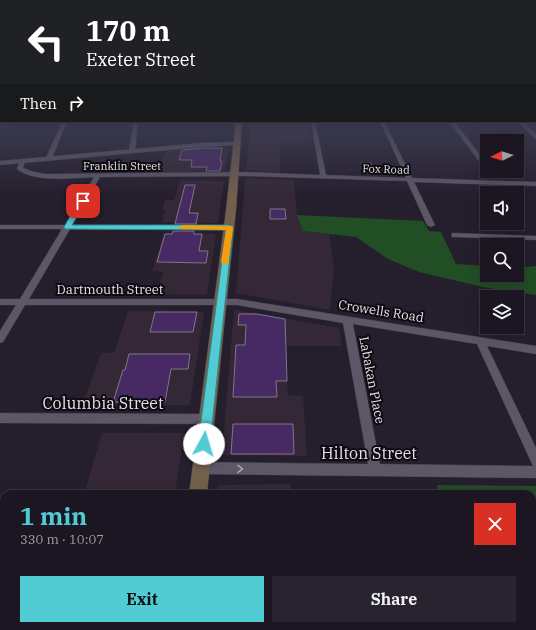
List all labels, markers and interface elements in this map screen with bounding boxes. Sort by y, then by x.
text: 170 m [86,12,170,49]
icon: left [20,16,72,68]
text: Exeter Street [86,48,196,71]
icon: right [65,92,87,114]
text: Then [20,94,57,113]
north arrow [480,134,524,178]
map controls [480,134,524,334]
street label: Franklin Street [83,159,161,173]
street label: Fox Road [362,161,410,177]
pin [66,184,100,218]
button: sound [480,186,524,230]
icon: arrive [72,190,94,212]
button: search [480,238,524,282]
street label: Dartmouth Street [57,281,164,298]
button: layers [480,290,524,334]
street label: Crowells Road [337,296,425,326]
street label: Labakan Place [355,335,389,425]
street label: Columbia Street [42,393,164,413]
position arrow [183,423,225,465]
street label: Hilton Street [321,443,417,463]
one-way arrow [237,465,243,473]
text: 1 min [20,500,87,532]
button: close [474,503,516,545]
text: 330 m · 10:07 [20,531,104,548]
button: Exit [20,576,264,622]
button: Share [272,576,516,622]

